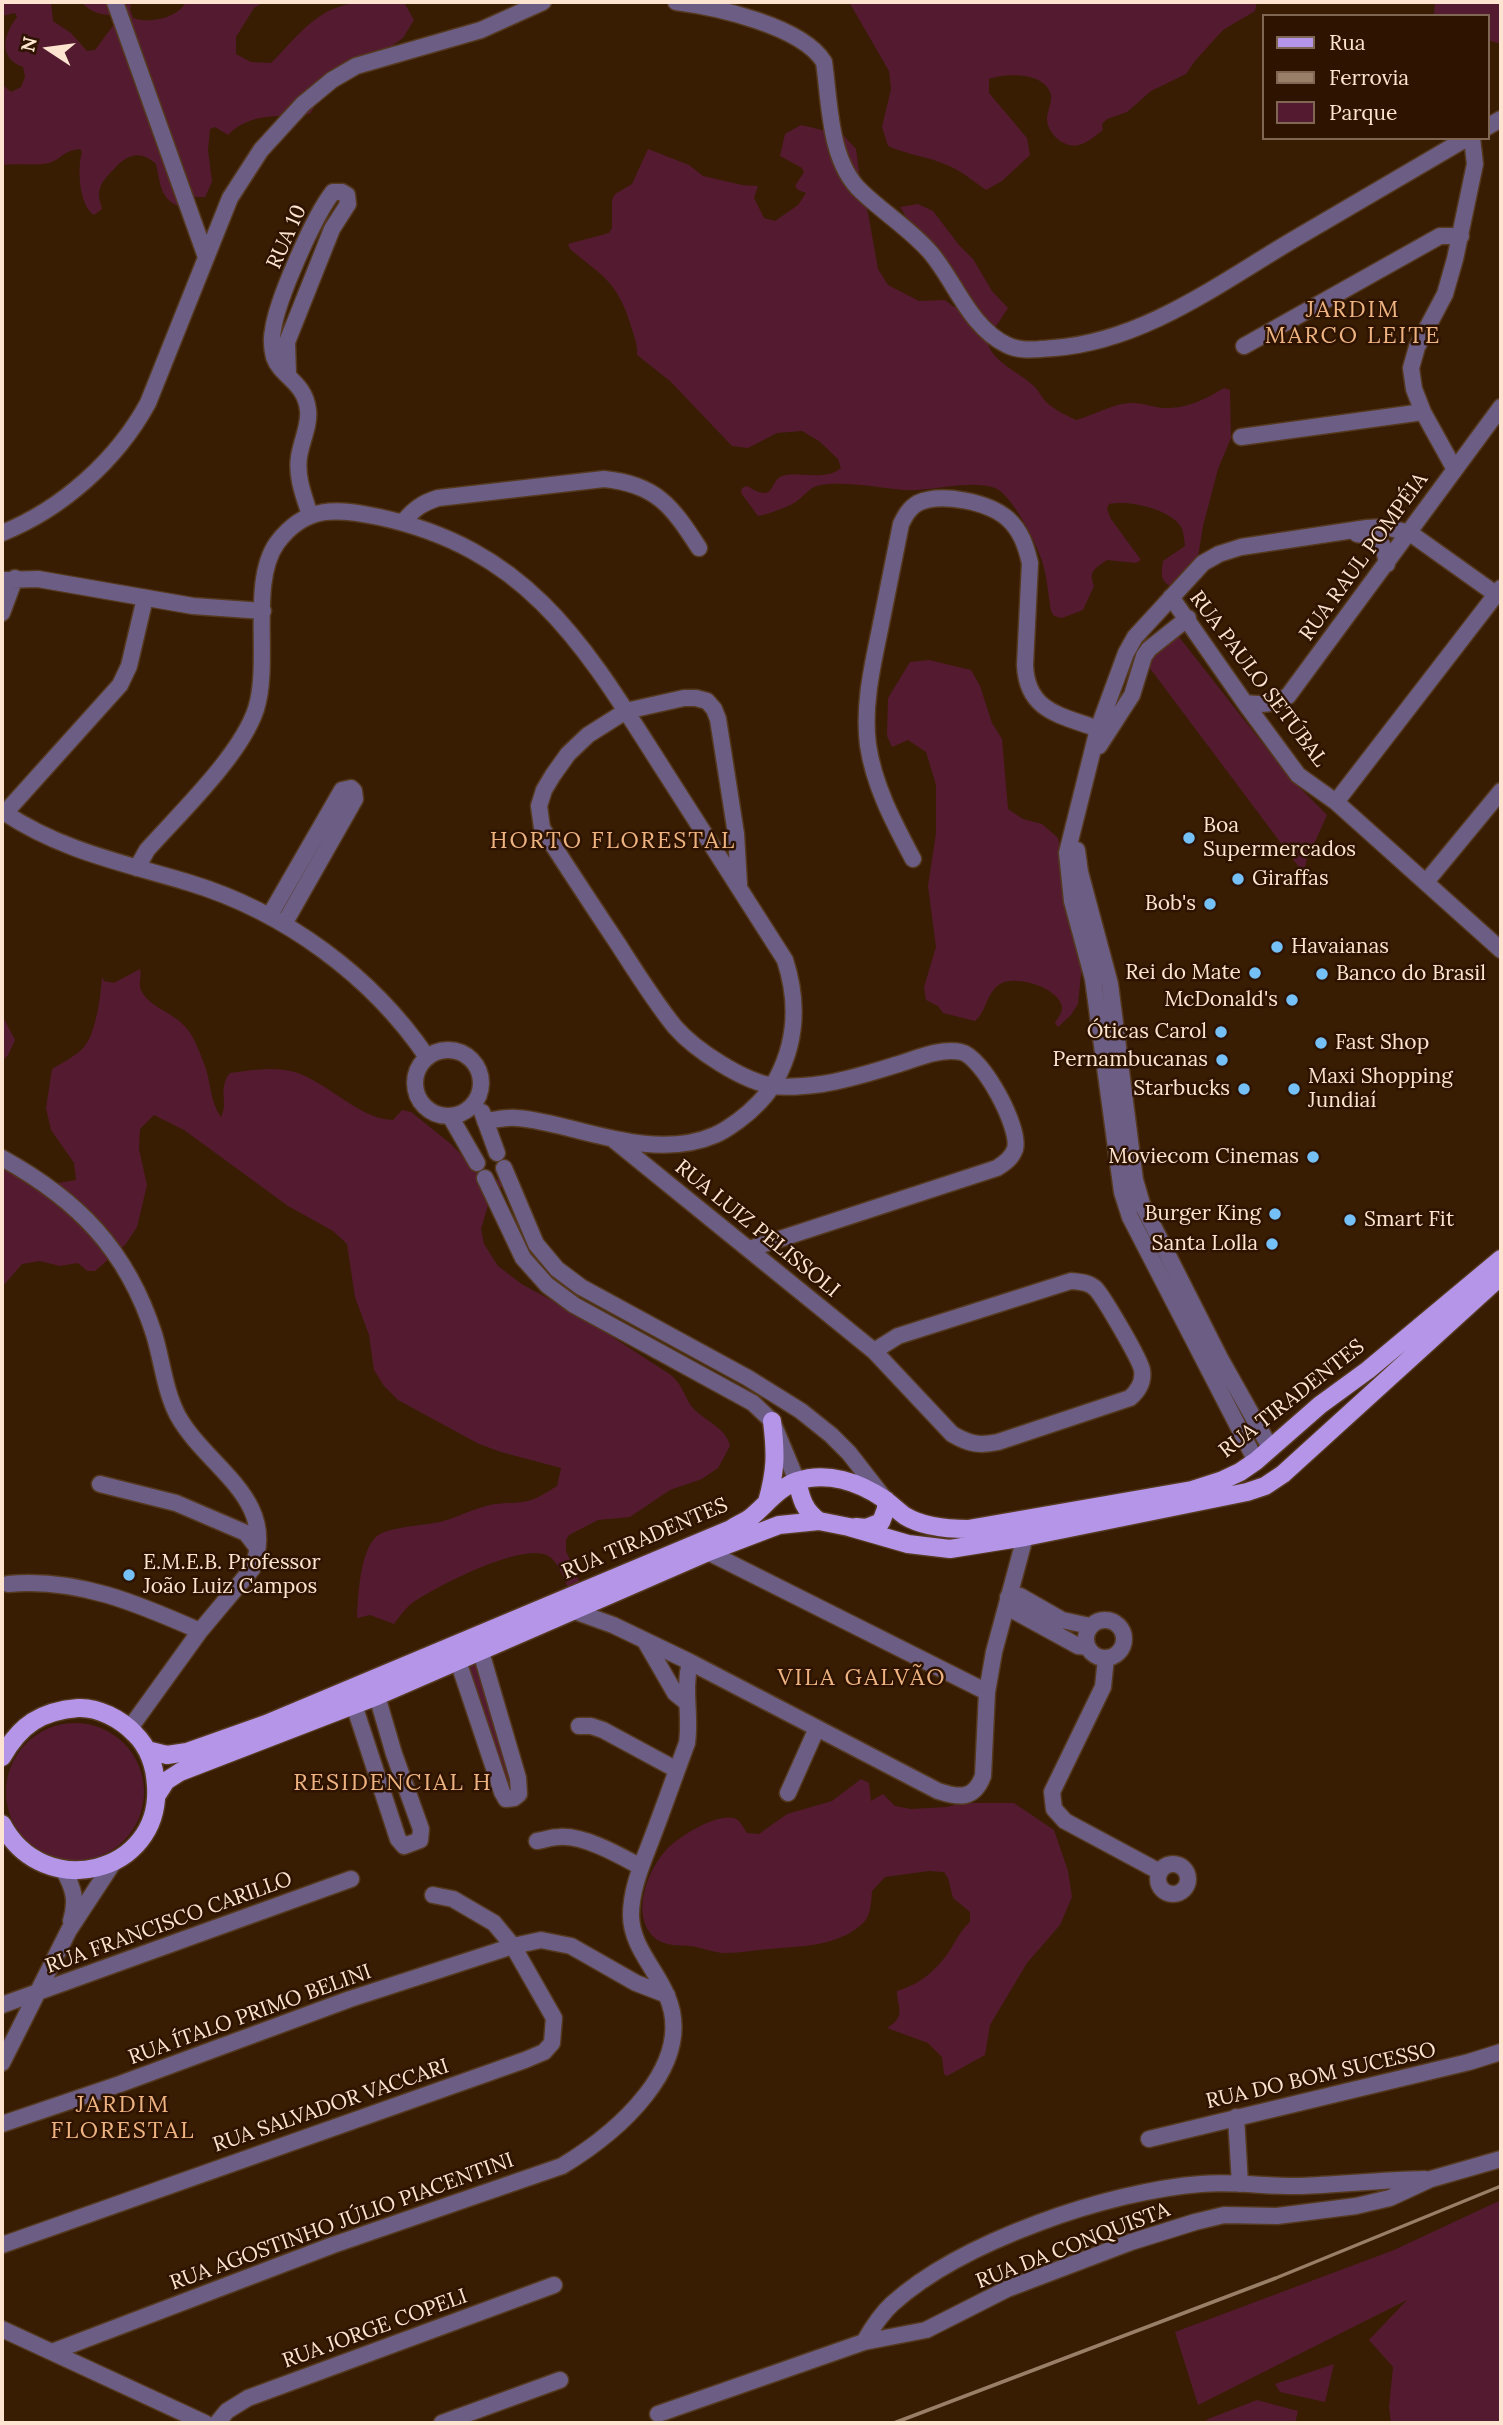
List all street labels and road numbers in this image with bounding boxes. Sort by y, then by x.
street label: RUA 10 [262,201,312,273]
street label: RUA RAUL POMPÉIA [1294,468,1434,646]
street label: RUA PAULO SETÚBAL [1184,586,1332,772]
street label: RUA LUIZ PELISSOLI [670,1155,844,1303]
street label: RUA TIRADENTES [1214,1334,1370,1464]
street label: RUA TIRADENTES [558,1493,732,1585]
street label: RUA FRANCISCO CARILLO [42,1867,296,1979]
street label: RUA ÍTALO PRIMO BELINI [125,1959,375,2071]
street label: RUA DO BOM SUCESSO [1204,2037,1438,2115]
street label: RUA SALVADOR VACCARI [210,2054,452,2158]
street label: RUA AGOSTINHO JÚLIO PIACENTINI [167,2148,517,2296]
street label: RUA DA CONQUISTA [973,2197,1173,2295]
street label: RUA JORGE COPELI [279,2284,471,2374]

